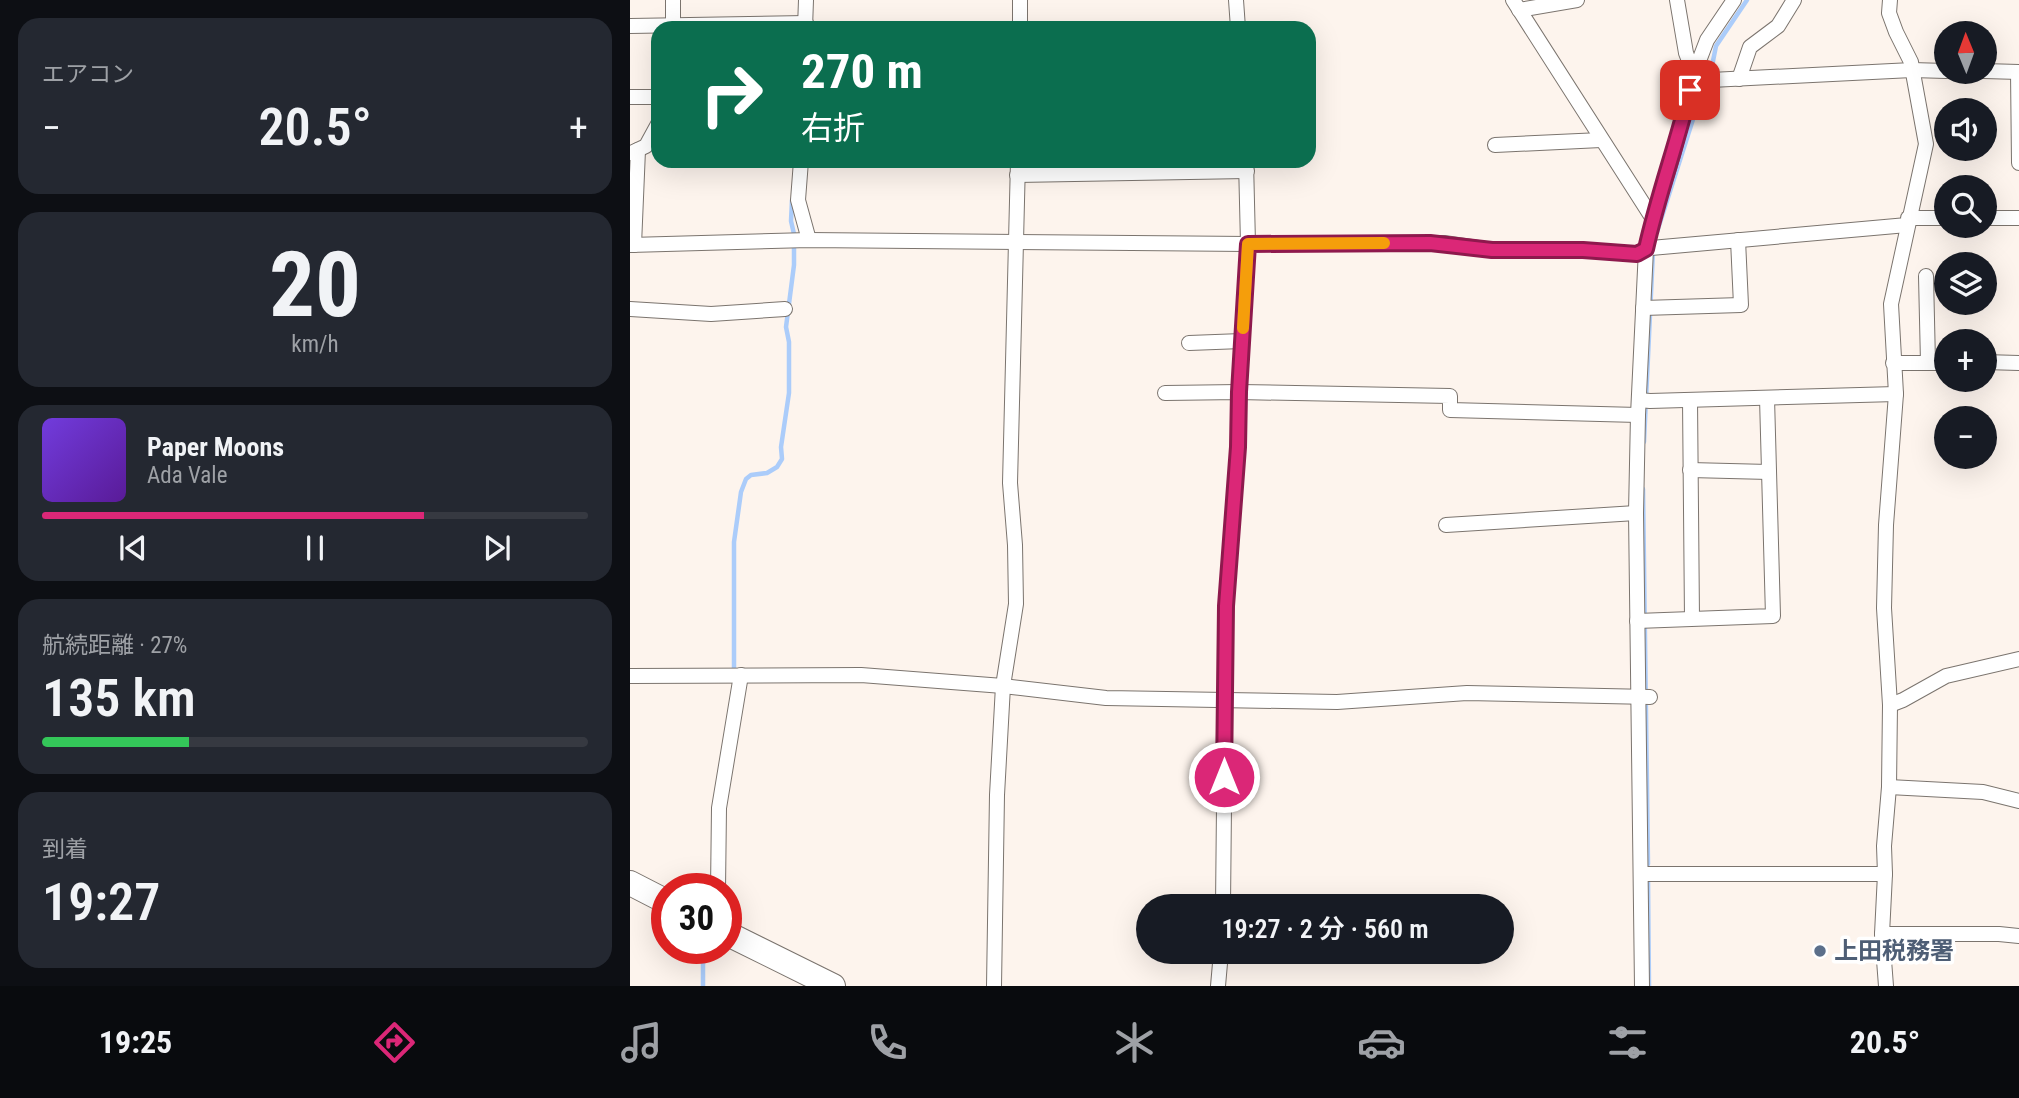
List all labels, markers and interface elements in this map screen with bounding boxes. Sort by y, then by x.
north arrow [1934,21,1997,84]
map controls [1934,21,1997,469]
text: 270 m [801,43,923,100]
icon: right [686,49,777,140]
pin [1660,60,1720,120]
text: エアコン [42,61,134,88]
icon: arrive [1671,71,1709,109]
text: 20.5° [258,97,372,158]
button: sound [1934,98,1997,161]
text: − [42,106,61,150]
text: + [569,106,588,150]
text: 右折 [801,109,865,147]
button: search [1934,175,1997,238]
text: 20 [269,232,361,338]
button: layers [1934,252,1997,315]
button: + [1934,329,1997,392]
text: km/h [291,331,339,358]
button: − [1934,406,1997,469]
text: Paper Moons [147,432,284,462]
text: Ada Vale [147,462,227,489]
icon: previous [114,529,152,567]
icon: pause [296,529,334,567]
icon: next [478,529,516,567]
text: 航続距離 · 27% [42,632,187,659]
text: 135 km [42,668,196,729]
position arrow [1187,740,1261,814]
text: 到着 [42,836,88,863]
text: 19:27 [42,872,160,933]
speed limit sign: 30 [651,873,742,964]
text: 19:27 · 2 分 · 560 m [1221,914,1429,944]
place label: 上田税務署 [1834,937,1954,965]
marker: 上田税務署 [1812,943,1828,959]
icon: directions [370,1018,419,1067]
icon: music [617,1018,666,1067]
icon: phone [863,1018,912,1067]
icon: climate [1110,1018,1159,1067]
icon: car [1357,1018,1406,1067]
icon: filters [1603,1018,1652,1067]
text: 19:25 [99,1023,172,1061]
text: 20.5° [1850,1023,1920,1061]

